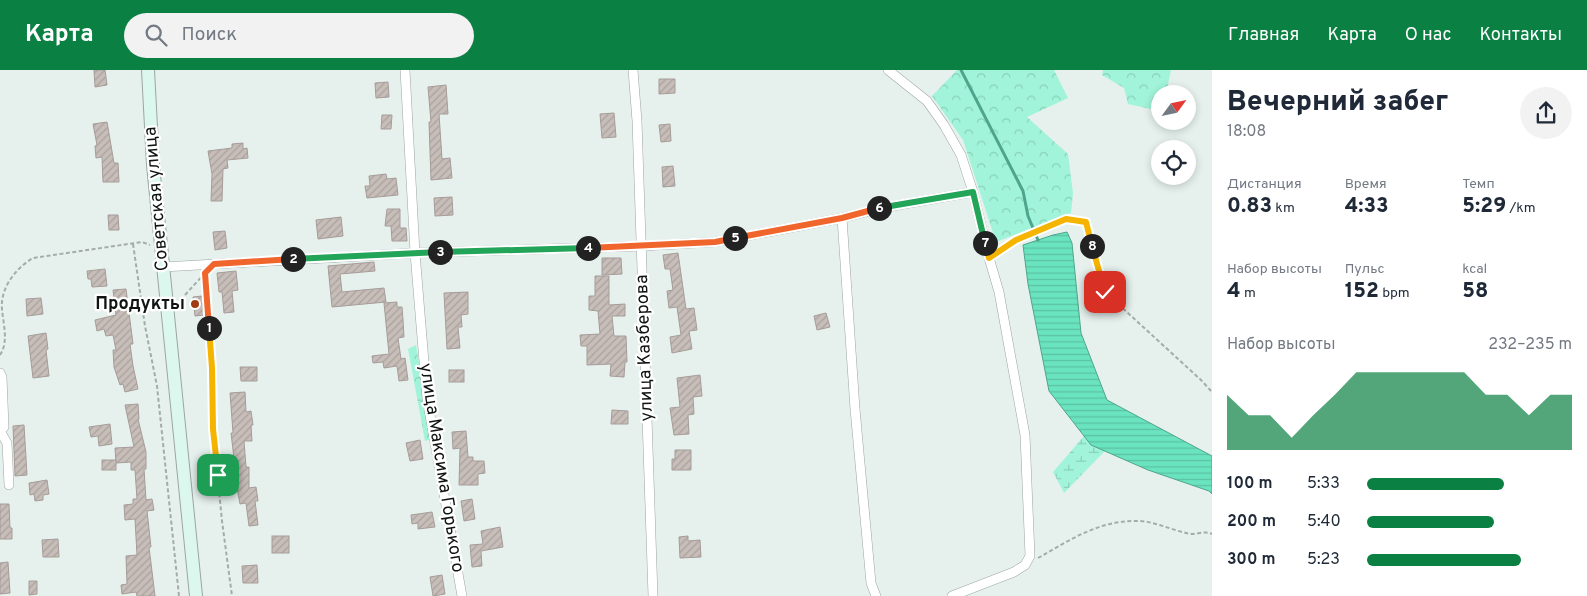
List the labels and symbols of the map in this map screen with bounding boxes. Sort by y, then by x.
north arrow [1151,85,1196,130]
street label: Советская улица [139,126,175,272]
pin: 6 [866,196,892,220]
pin: 5 [722,226,748,250]
pin: 7 [972,230,998,256]
pin: 8 [1080,234,1104,258]
pin: 4 [576,236,600,260]
pin: 3 [428,240,452,264]
pin: 2 [280,246,306,272]
pin [1084,271,1126,313]
street label: улица Казберова [631,274,659,422]
place label: Продукты [95,293,185,316]
marker: Продукты [189,298,201,310]
pin: 1 [196,316,222,340]
street label: улица Максима Горького [413,362,469,574]
pin [197,454,239,496]

